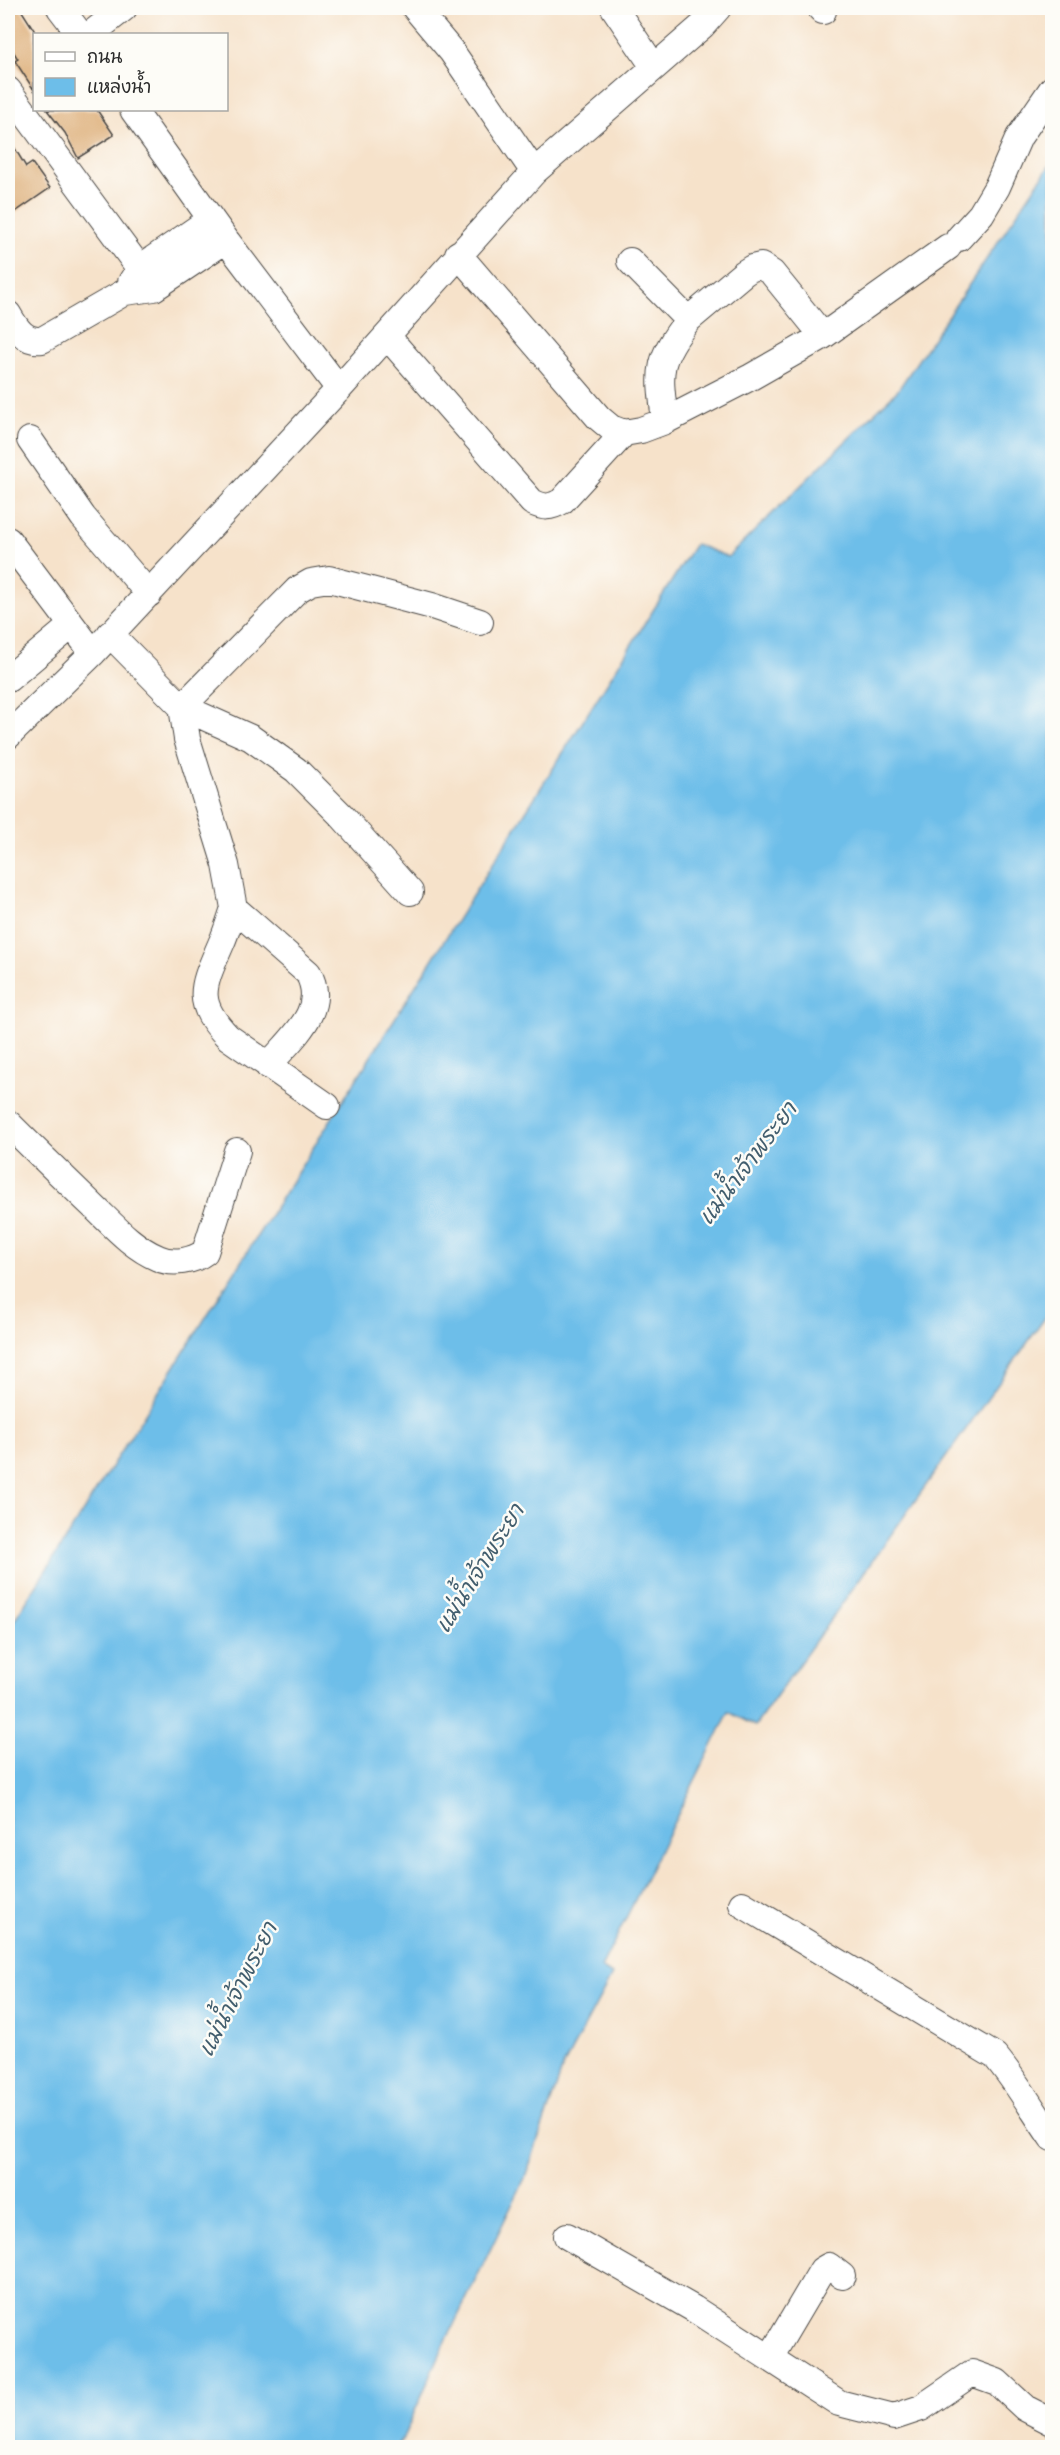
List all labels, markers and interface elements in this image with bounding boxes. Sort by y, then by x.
legend [33,33,228,111]
text: ถนน [87,47,122,72]
text: แหล่งน้ำ [87,70,151,102]
water label: แม่น้ำเจ้าพระยา [687,1091,807,1233]
water label: แม่น้ำเจ้าพระยา [423,1494,535,1640]
water label: แม่น้ำเจ้าพระยา [186,1913,288,2063]

